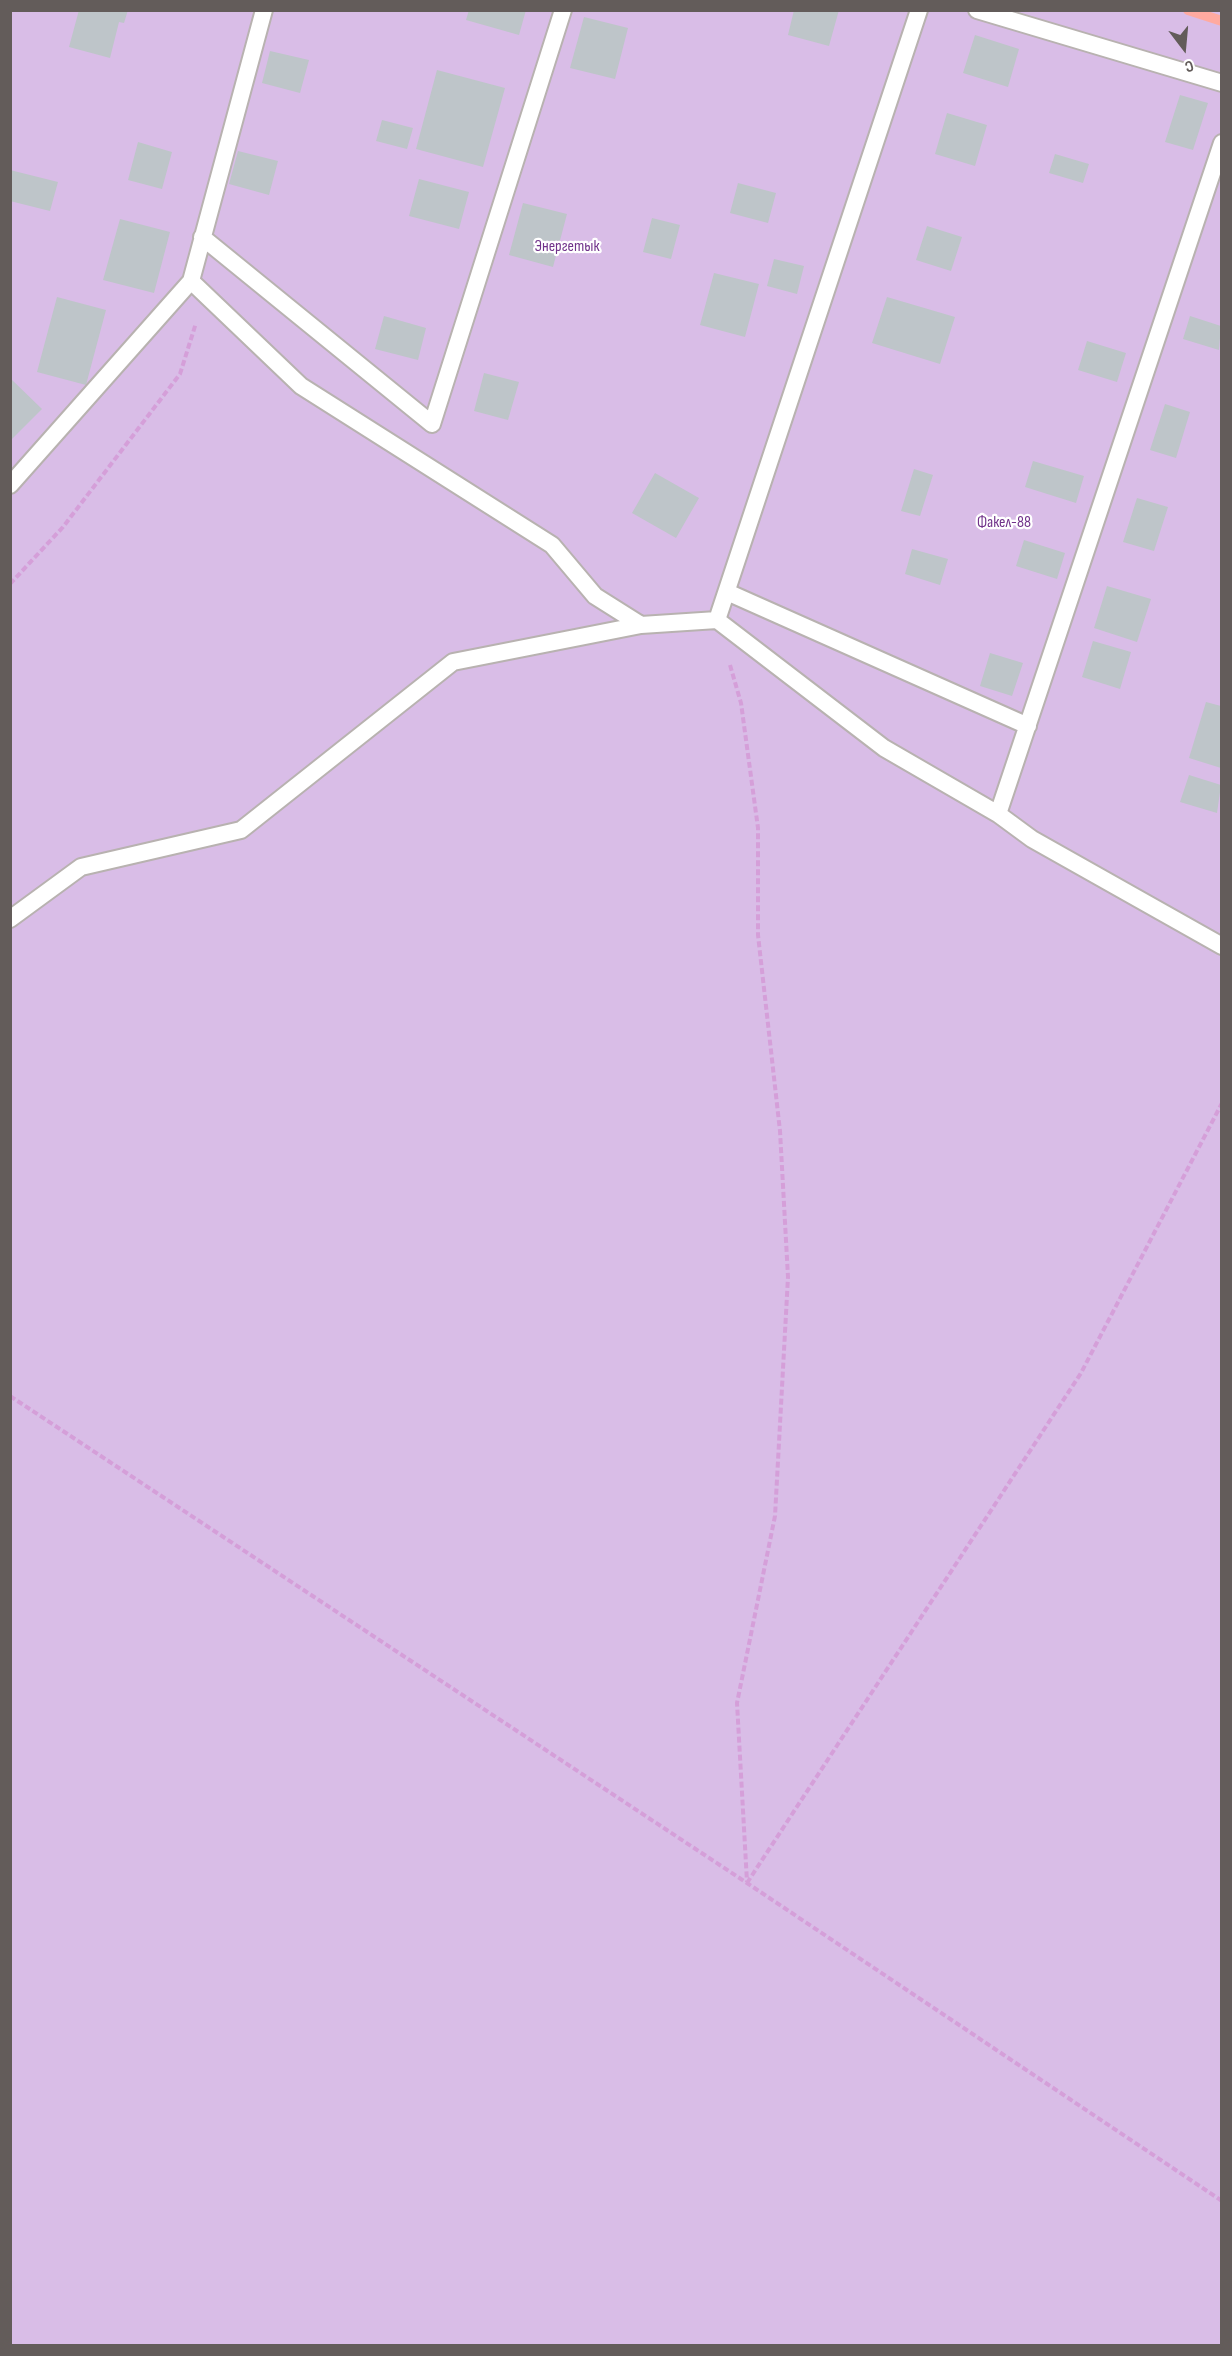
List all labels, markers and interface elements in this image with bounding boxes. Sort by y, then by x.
north arrow [1154,18,1214,78]
text: С [1183,56,1196,76]
park label: Энергетык [535,237,599,257]
park label: Факел-88 [977,513,1031,533]

